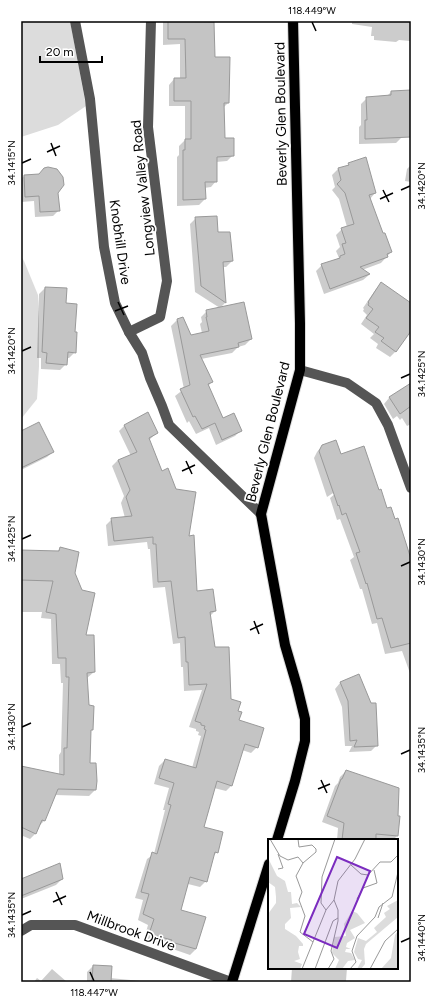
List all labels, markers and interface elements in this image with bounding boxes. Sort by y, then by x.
text: 118.449°W [288,4,336,17]
scale bar [40,38,102,64]
street label: Beverly Glen Boulevard [271,42,291,186]
text: 20 m [46,45,74,59]
street label: Longview Valley Road [127,119,159,257]
text: 34.1415°N [5,140,18,186]
text: 34.1420°N [415,162,428,210]
street label: Knobhill Drive [106,198,134,286]
text: 34.1420°N [5,327,18,375]
text: 34.1425°N [415,351,428,397]
street label: Beverly Glen Boulevard [242,360,294,504]
text: 34.1425°N [5,516,18,562]
text: 34.1430°N [415,538,428,586]
text: 34.1430°N [5,703,18,751]
text: 34.1435°N [415,727,428,773]
inset map [268,839,398,969]
text: 34.1435°N [5,892,18,938]
street label: Millbrook Drive [84,907,178,955]
text: 34.1440°N [415,914,428,962]
text: 118.447°W [70,986,118,999]

